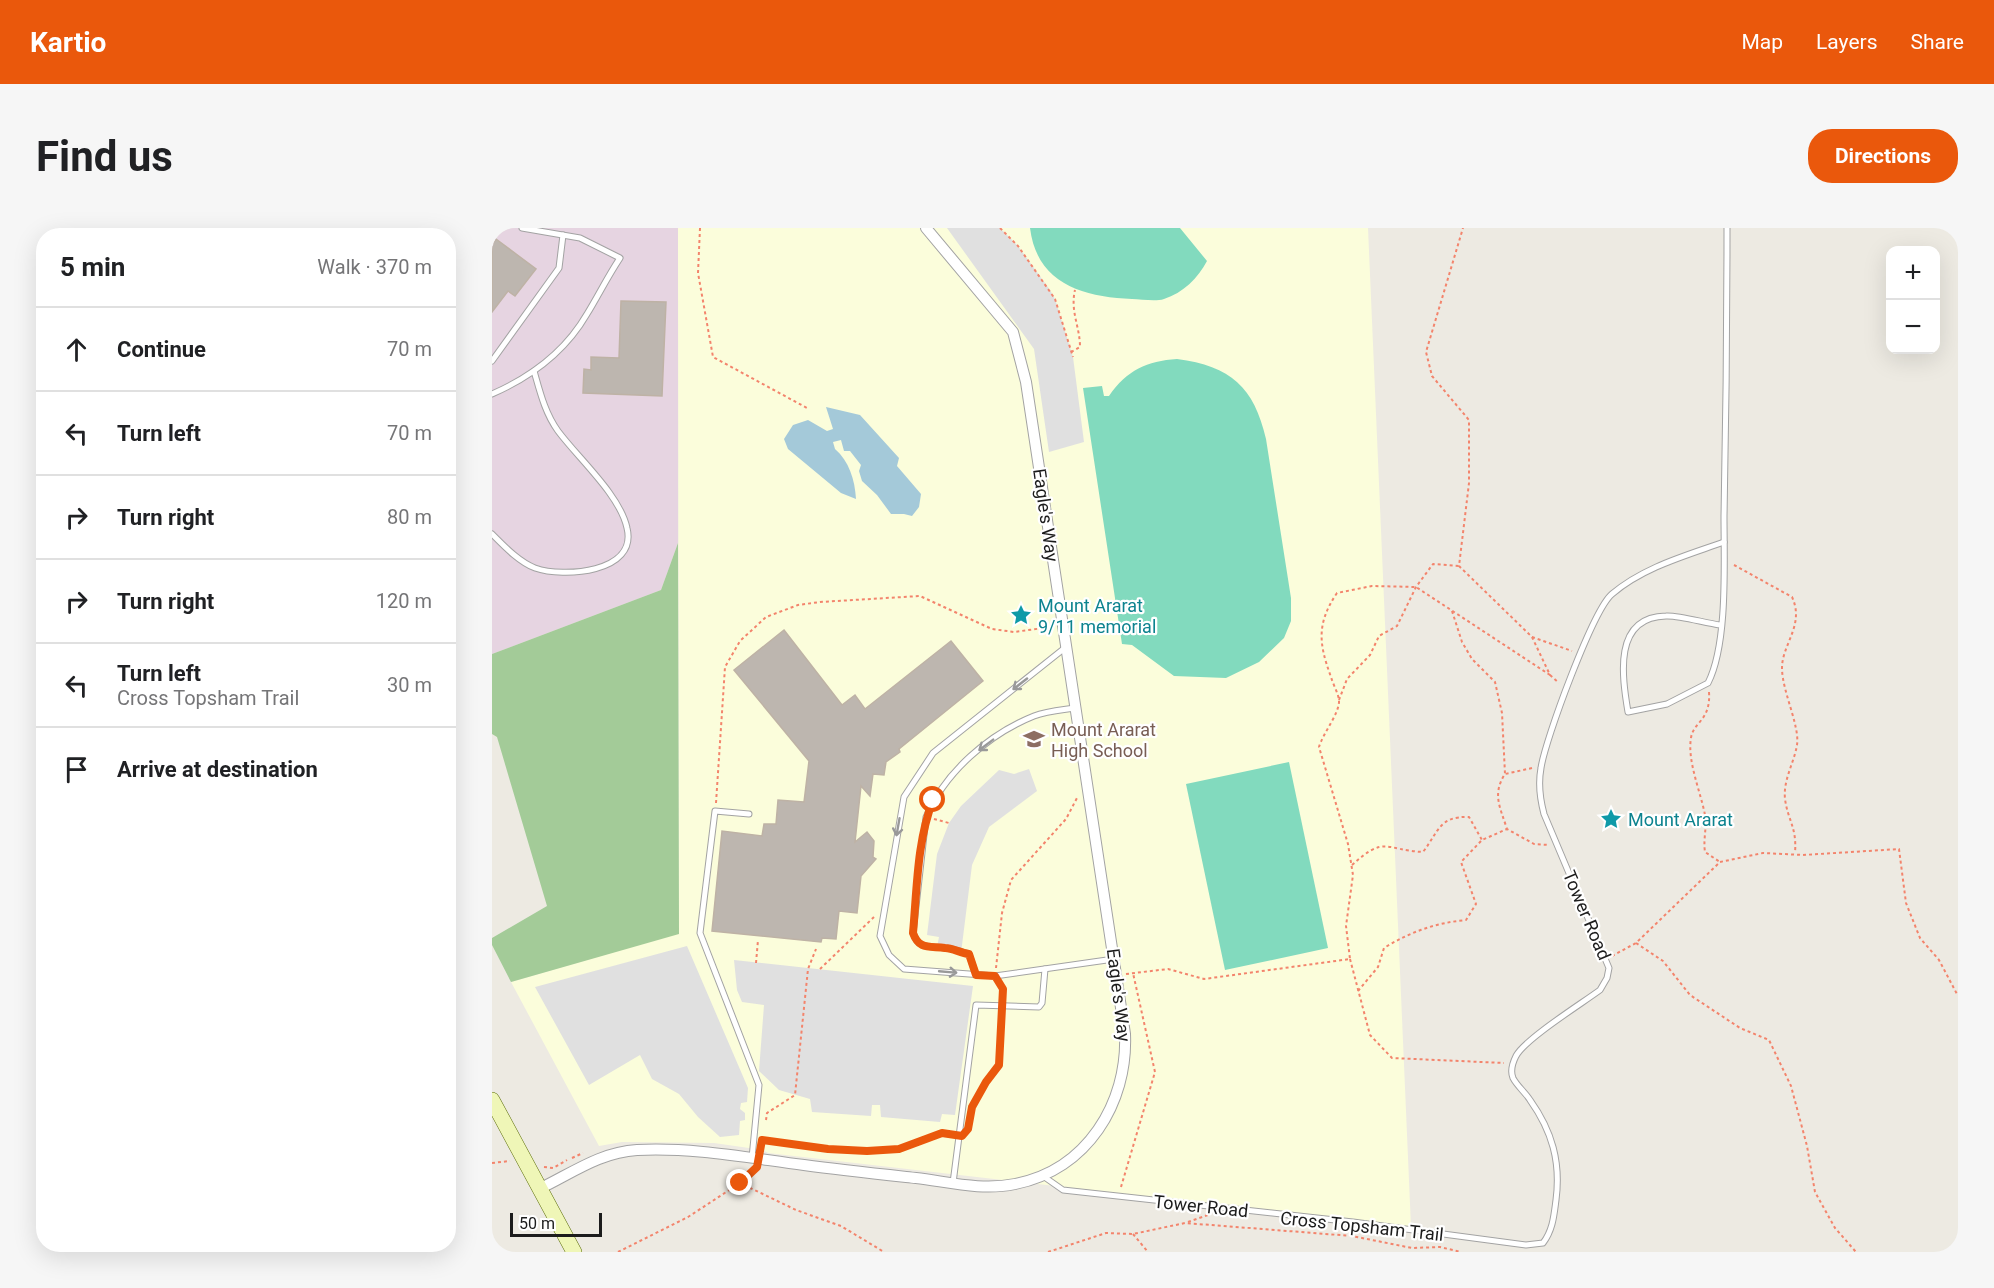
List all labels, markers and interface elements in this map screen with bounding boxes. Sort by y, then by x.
text: Kartio [30,26,106,59]
text: Map [1741,30,1783,54]
text: Layers [1816,30,1877,54]
text: Share [1910,30,1964,54]
button: Directions [1808,129,1958,183]
text: Find us [36,132,173,181]
map controls [1886,246,1940,354]
button: + [1886,246,1940,300]
text: 5 min [60,252,125,282]
text: Walk · 370 m [317,255,432,279]
button: − [1886,300,1940,354]
icon: ahead [60,333,93,366]
text: Continue [117,337,206,362]
text: 70 m [387,337,432,361]
icon: left [60,417,93,450]
text: Turn left [117,421,201,446]
text: 70 m [387,421,432,445]
street label: Eagle's Way [1029,467,1063,563]
icon: right [60,501,93,534]
text: Turn right [117,505,214,530]
text: 80 m [387,505,432,529]
icon: right [60,585,93,618]
text: Turn right [117,589,214,614]
text: 120 m [376,589,432,613]
place label: Mount Ararat 9/11 memorial [1038,595,1156,637]
place icon: Mount Ararat 9/11 memorial [1009,603,1033,627]
text: Turn left [117,661,201,686]
icon: left [60,669,93,702]
text: 30 m [387,673,432,697]
one-way arrow [1012,677,1028,690]
text: Cross Topsham Trail [117,686,299,710]
place label: Mount Ararat High School [1051,719,1156,761]
school or university icon: Mount Ararat High School [1022,727,1046,751]
one-way arrow [978,739,994,752]
icon: arrive [60,753,93,786]
text: Arrive at destination [117,757,318,782]
route start [919,786,945,812]
place icon: Mount Ararat [1599,807,1623,831]
place label: Mount Ararat [1628,809,1733,830]
one-way arrow [892,817,903,837]
street label: Tower Road [1559,867,1615,963]
street label: Eagle's Way [1103,947,1135,1043]
one-way arrow [937,967,957,978]
route end [726,1169,752,1195]
street label: Tower Road [1153,1191,1249,1221]
street label: Cross Topsham Trail [1279,1207,1445,1245]
scale bar [510,1210,602,1238]
text: 50 m [519,1214,555,1233]

